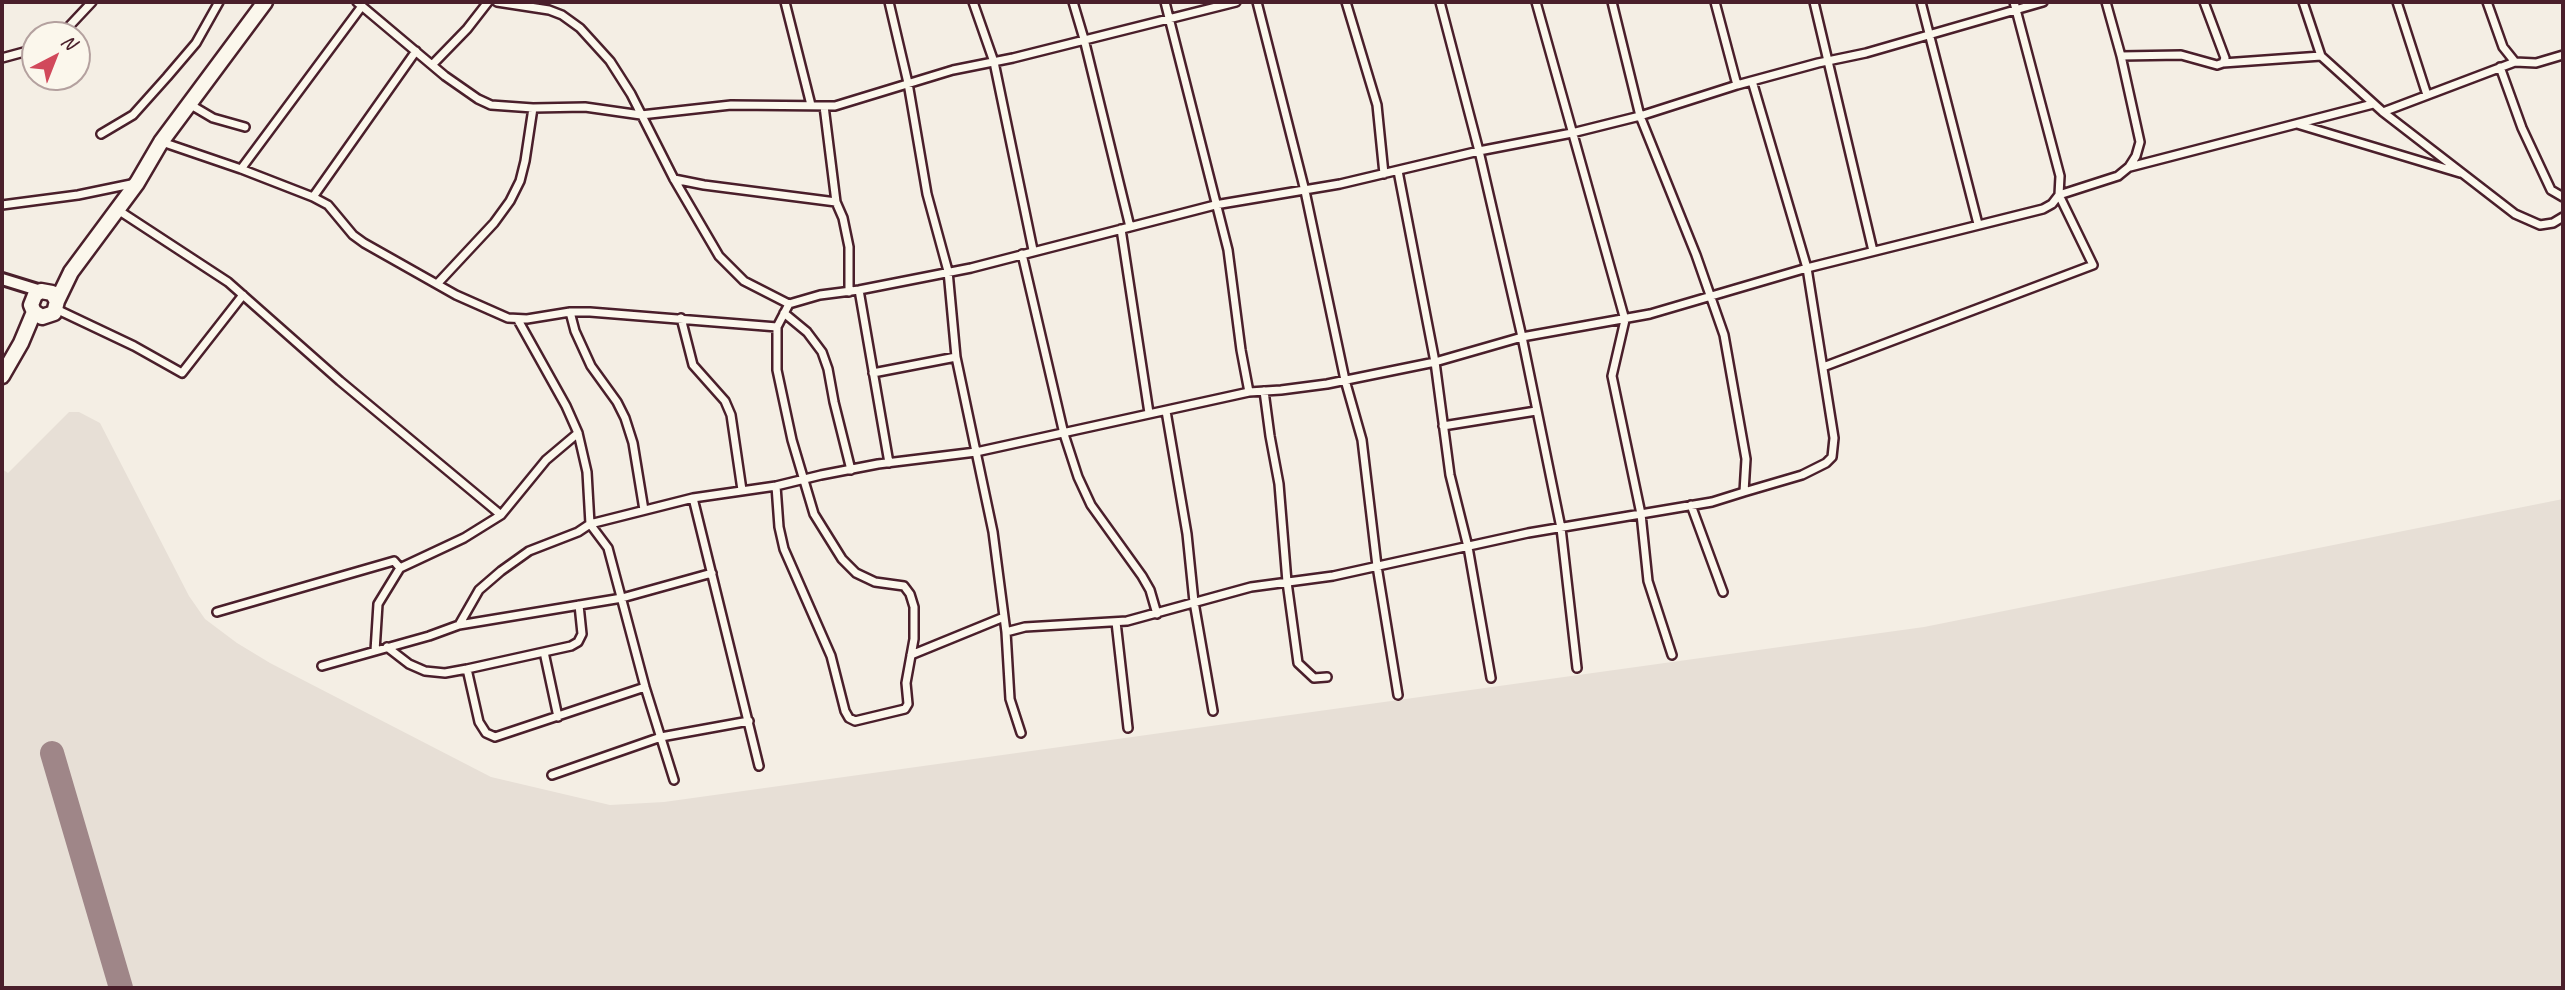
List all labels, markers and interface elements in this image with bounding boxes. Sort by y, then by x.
north arrow [21,21,91,91]
text: N [56,29,81,55]

